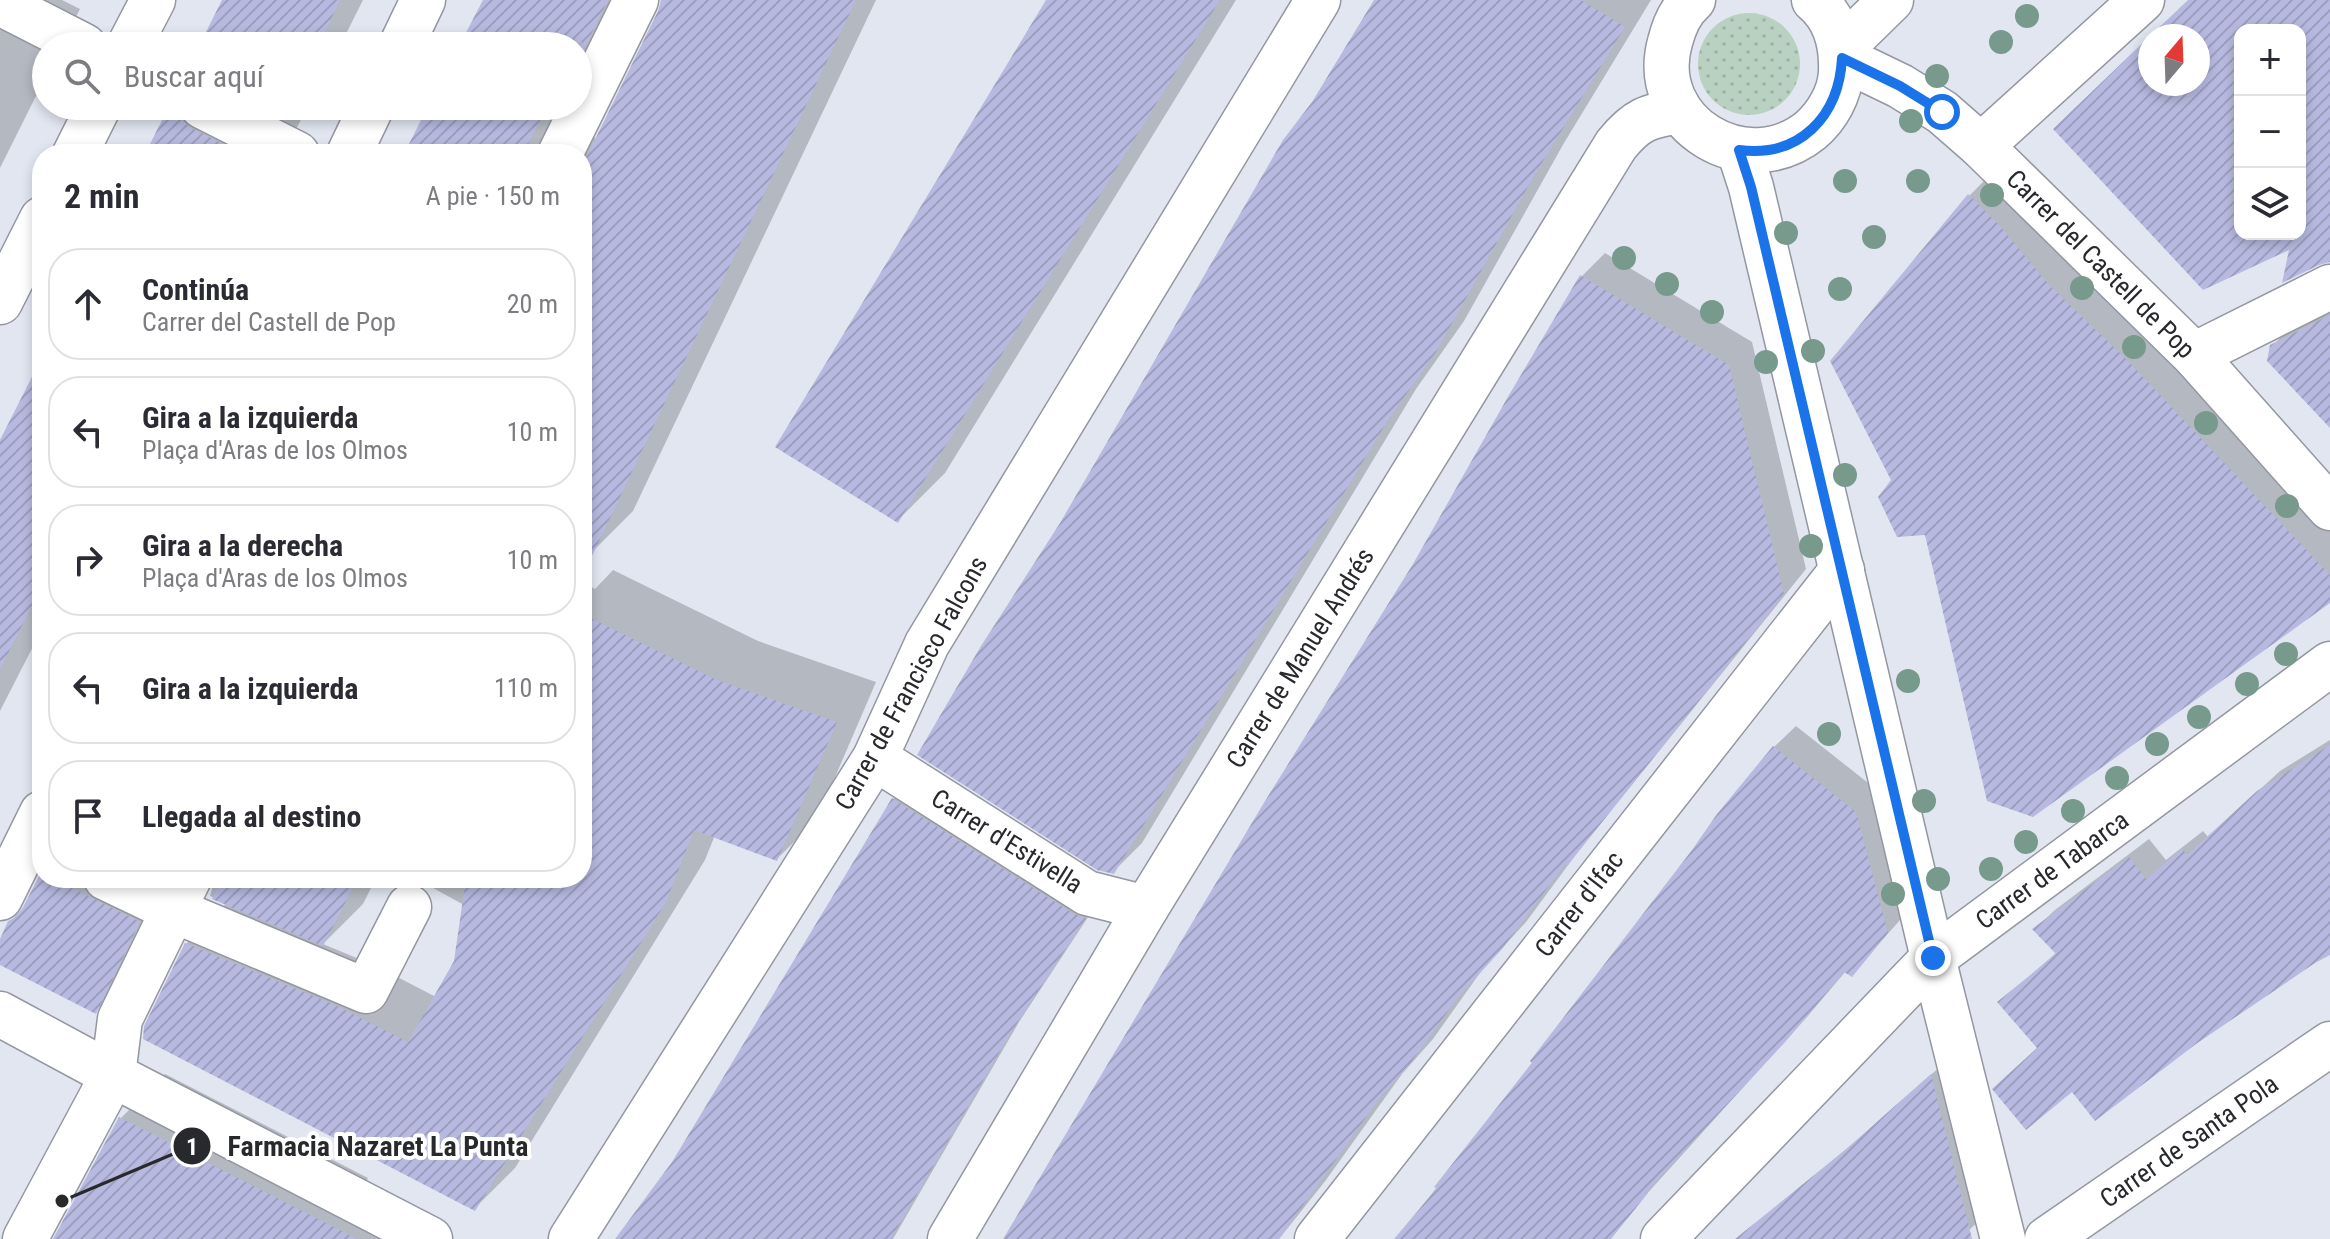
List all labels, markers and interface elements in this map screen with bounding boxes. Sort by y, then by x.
north arrow [2138,24,2210,96]
map controls [2234,24,2306,240]
button: + [2234,24,2306,96]
search box [32,32,592,120]
icon: search [60,54,104,98]
text: Buscar aquí [124,59,264,94]
route start [1924,94,1960,130]
button: − [2234,96,2306,168]
street label: Carrer del Castell de Pop [2001,164,2201,364]
button: layers [2234,168,2306,240]
text: 2 min [64,176,140,216]
text: A pie · 150 m [426,181,560,211]
text: Continúa [142,272,249,307]
icon: ahead [66,282,110,326]
text: 20 m [507,289,558,319]
text: Carrer del Castell de Pop [142,307,396,337]
text: Gira a la izquierda [142,400,358,435]
icon: left [66,410,110,454]
text: 10 m [507,417,558,447]
text: Plaça d'Aras de los Olmos [142,435,408,465]
text: Gira a la derecha [142,528,343,563]
icon: right [66,538,110,582]
street label: Carrer de Manuel Andrés [1220,543,1380,773]
text: 10 m [507,545,558,575]
street label: Carrer de Francisco Falcons [829,551,993,815]
text: Plaça d'Aras de los Olmos [142,563,408,593]
icon: left [66,666,110,710]
text: Gira a la izquierda [142,671,358,706]
text: 110 m [494,673,558,703]
street label: Carrer d'Estivella [926,783,1088,899]
icon: arrive [66,794,110,838]
text: Llegada al destino [142,799,361,834]
street label: Carrer de Tabarca [1970,805,2134,935]
street label: Carrer d'Ifac [1529,845,1629,963]
route end [1915,940,1951,976]
street label: Carrer de Santa Pola [2094,1068,2284,1214]
callout: Farmacia Nazaret La Punta [172,1120,545,1172]
text: Farmacia Nazaret La Punta [228,1130,528,1163]
text: 1 [186,1133,198,1161]

